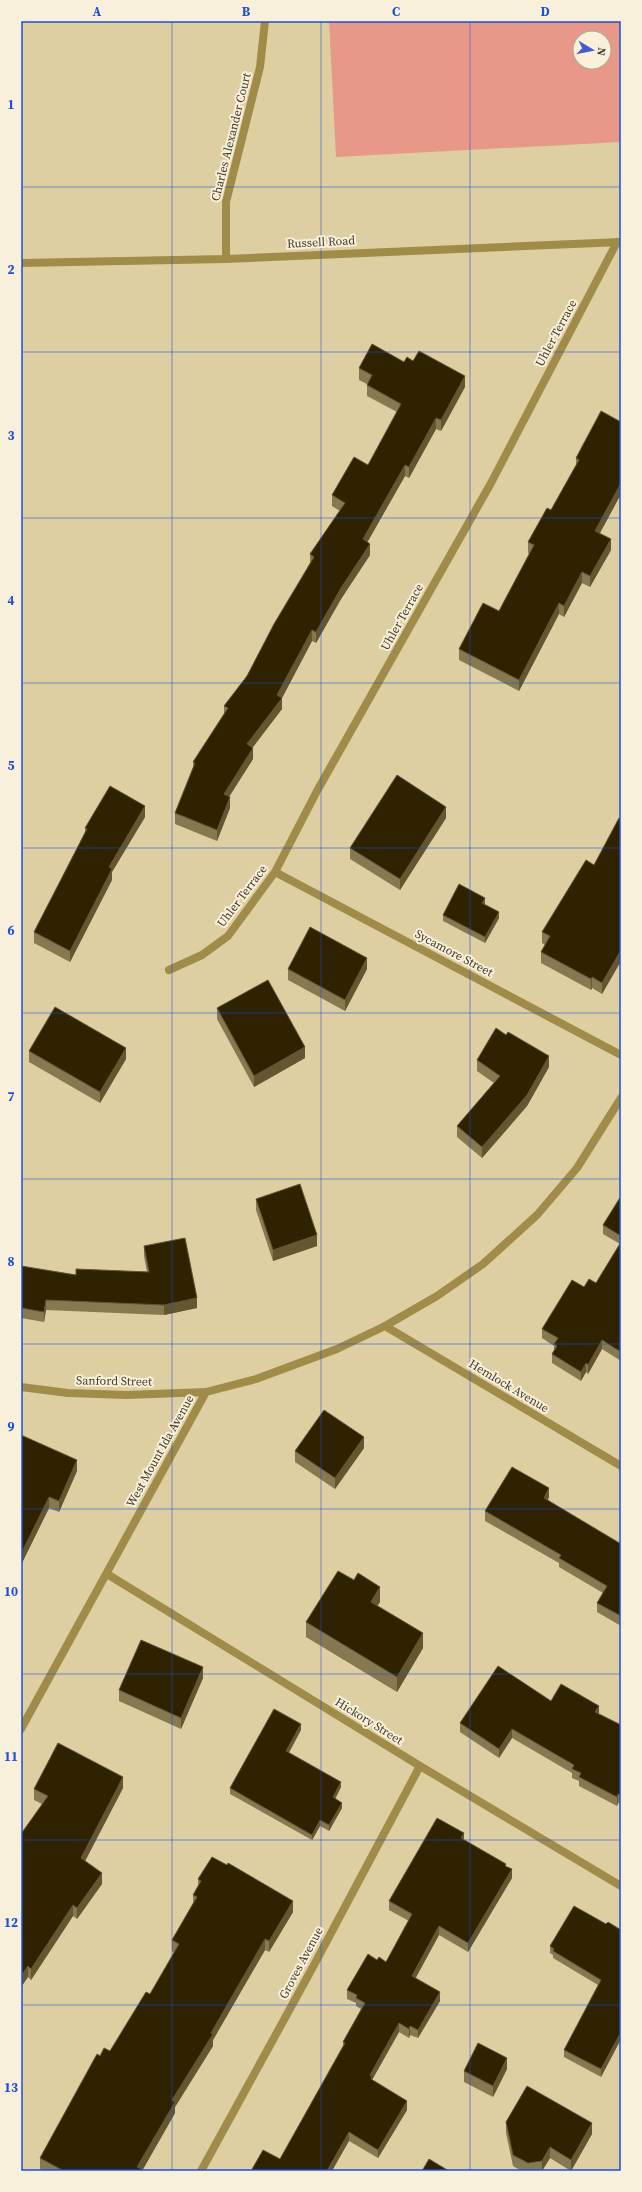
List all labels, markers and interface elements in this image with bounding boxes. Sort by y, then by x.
text: A [93,3,102,20]
text: B [242,3,251,20]
text: C [392,3,400,20]
text: D [540,3,550,20]
north arrow [572,30,612,70]
text: N [593,46,609,57]
street label: Charles Alexander Court [207,71,255,203]
text: 1 [7,96,15,113]
street label: Russell Road [287,232,356,252]
text: 2 [7,261,15,278]
street label: Uhler Terrace [532,297,580,369]
text: 3 [7,427,15,444]
street label: Uhler Terrace [377,581,427,653]
text: 4 [7,592,15,609]
text: 5 [7,757,15,774]
street label: Uhler Terrace [213,862,271,930]
text: 6 [7,922,15,939]
street label: Sycamore Street [412,926,496,980]
text: 7 [7,1088,15,1105]
text: 8 [7,1253,15,1270]
street label: Hemlock Avenue [466,1356,552,1416]
street label: Sanford Street [76,1372,152,1390]
street label: West Mount Ida Avenue [122,1392,198,1510]
text: 9 [7,1418,15,1435]
text: 10 [4,1583,18,1600]
street label: Hickory Street [332,1694,406,1748]
text: 11 [4,1748,18,1765]
text: 12 [4,1914,18,1931]
street label: Groves Avenue [275,1924,327,2002]
text: 13 [4,2079,18,2096]

